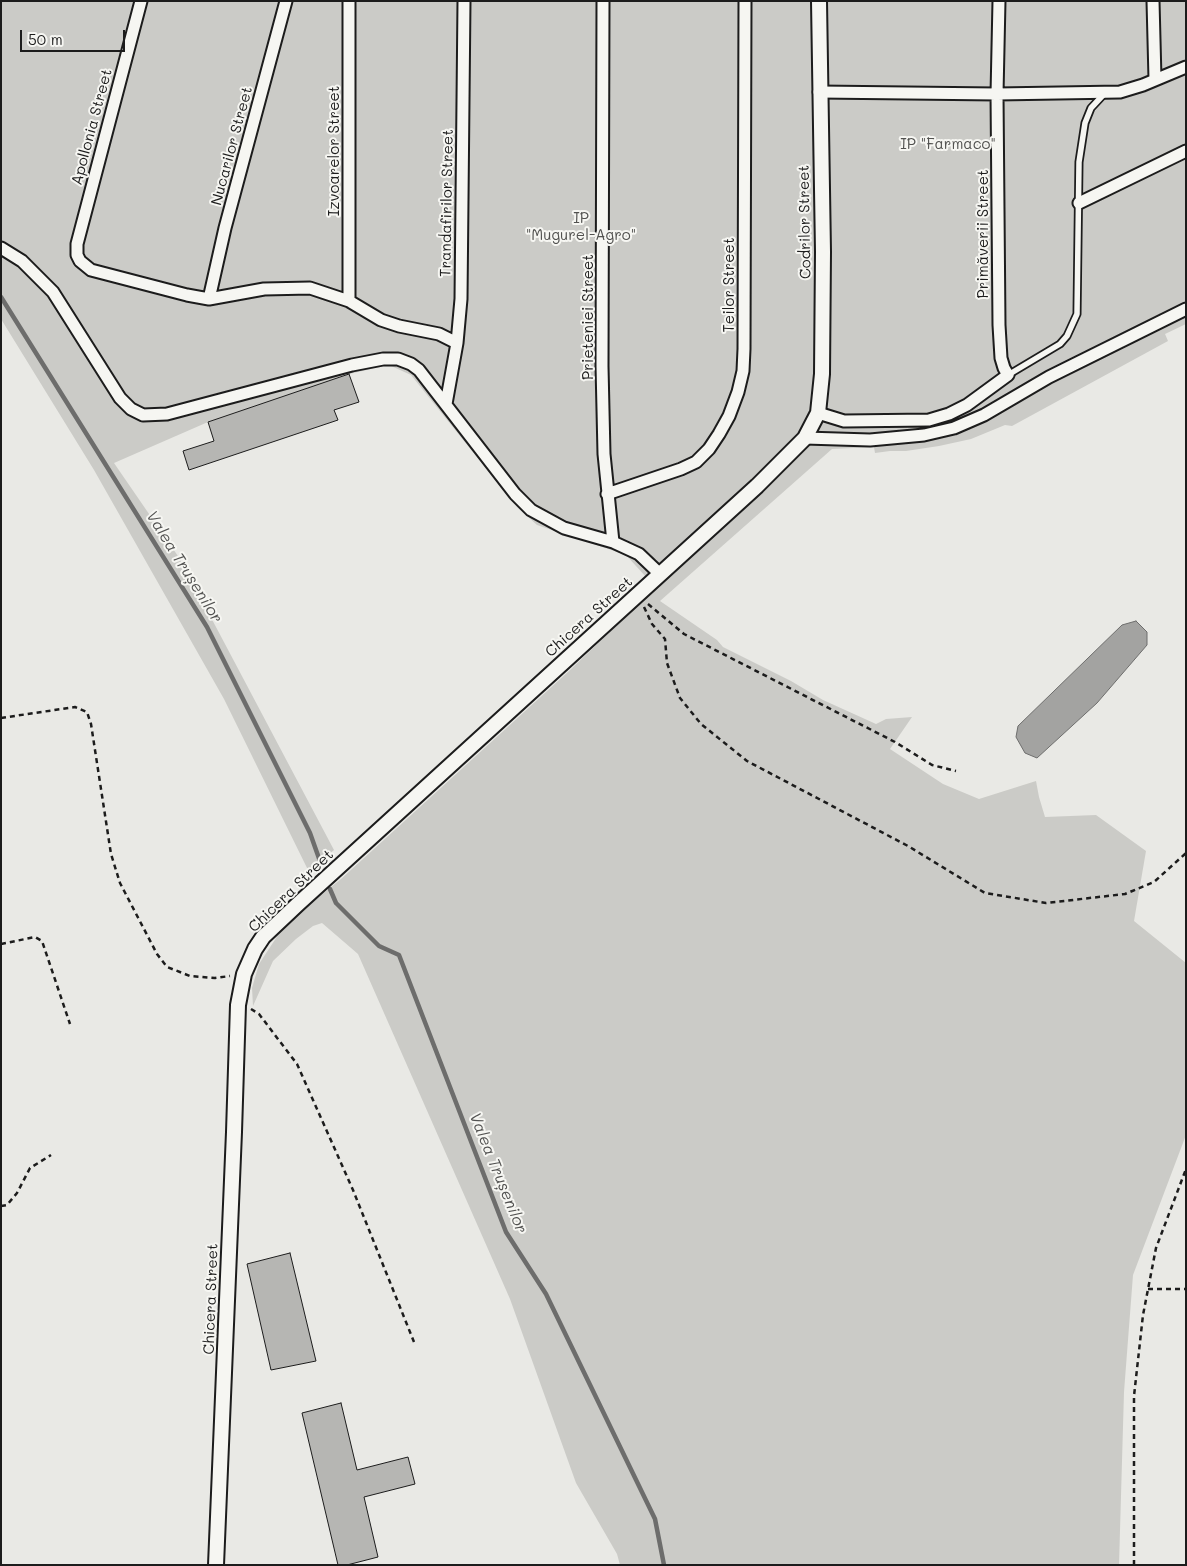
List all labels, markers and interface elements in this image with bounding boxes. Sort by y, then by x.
scale bar [22,20,128,52]
text: 50 m [28,29,63,49]
street label: Apollonia Street [68,67,116,187]
street label: Nucarilor Street [207,85,257,207]
street label: Izvoarelor Street [325,86,343,216]
street label: Trandafirilor Street [437,129,457,277]
park label: IP "Farmaco" [900,135,996,153]
street label: Codrilor Street [795,165,815,279]
street label: Primăverii Street [974,169,992,299]
park label: IP "Mugurel-Agro" [526,209,636,244]
street label: Teilor Street [720,238,738,332]
street label: Prieteniei Street [579,254,597,380]
water label: Valea Trușenilor [142,507,226,627]
street label: Chicera Street [542,573,636,661]
street label: Chicera Street [245,846,337,936]
water label: Valea Trușenilor [465,1110,531,1236]
street label: Chicera Street [200,1243,222,1355]

